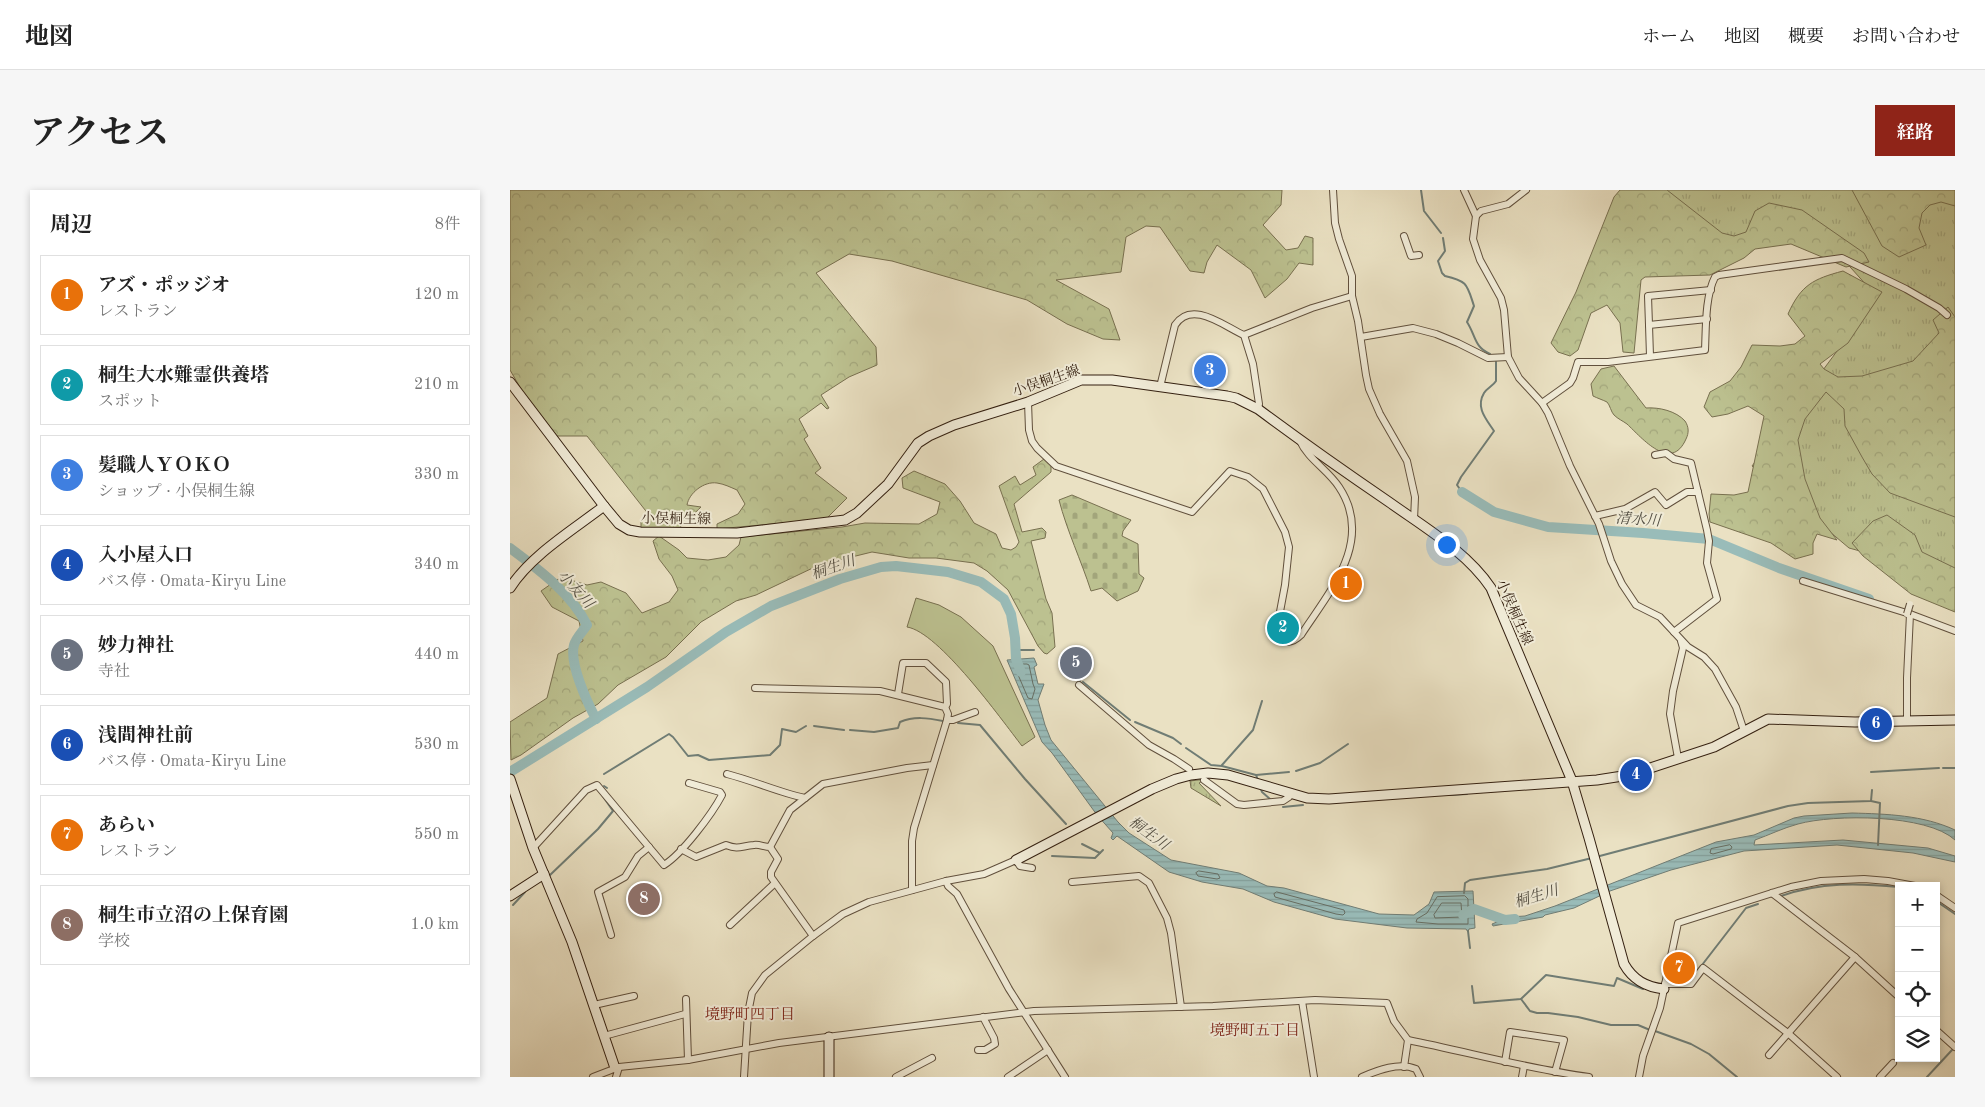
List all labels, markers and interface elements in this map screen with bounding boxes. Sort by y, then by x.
text: 地図 [25,26,73,50]
text: ホーム [1642,28,1696,46]
text: 地図 [1724,28,1760,46]
text: 概要 [1788,28,1824,46]
text: お問い合わせ [1852,28,1960,46]
button: 経路 [1875,105,1955,156]
text: アクセス [30,117,169,152]
text: 周辺 [50,215,92,236]
text: 8件 [435,217,460,233]
text: アズ・ポッジオ [98,277,230,296]
text: 1 [62,287,72,303]
text: 120 m [414,287,459,303]
text: レストラン [98,304,178,320]
pin: 3 [1194,352,1226,390]
street label: 小俣桐生線 [1011,362,1082,399]
text: 桐生大水難霊供養塔 [98,367,269,386]
text: 2 [62,377,72,393]
text: 210 m [414,377,459,393]
text: スポット [98,394,162,410]
text: 髪職人ＹＯＫＯ [98,457,231,476]
text: 3 [62,467,72,483]
text: 330 m [414,467,459,483]
text: ショップ · 小俣桐生線 [98,484,255,500]
water label: 清水川 [1615,509,1663,530]
street label: 小俣桐生線 [641,510,711,527]
your location [1434,532,1460,558]
text: 入小屋入口 [98,547,193,566]
water label: 桐生川 [809,551,859,583]
text: 4 [62,557,72,573]
text: 340 m [414,557,459,573]
pin: 1 [1330,565,1362,603]
water label: 小友川 [554,567,598,613]
text: バス停 · Omata-Kiryu Line [98,574,286,590]
street label: 小俣桐生線 [1493,577,1536,647]
pin: 2 [1267,609,1299,647]
text: 妙力神社 [98,637,174,656]
pin: 5 [1060,644,1092,682]
text: 5 [62,647,72,663]
text: 440 m [414,647,459,663]
text: 寺社 [98,664,130,680]
pin: 6 [1860,705,1892,743]
text: 浅間神社前 [98,727,193,746]
text: 6 [62,737,72,753]
text: 530 m [414,737,459,753]
text: バス停 · Omata-Kiryu Line [98,754,286,770]
pin: 4 [1620,756,1652,794]
water label: 桐生川 [1126,813,1174,855]
text: あらい [98,817,155,836]
text: 7 [62,827,72,843]
text: 550 m [414,827,459,843]
text: レストラン [98,844,178,860]
pin: 8 [628,880,660,918]
water label: 桐生川 [1512,881,1562,911]
map controls [1895,882,1940,1062]
button: + [1895,882,1940,927]
text: 桐生市立沼の上保育園 [98,907,288,926]
text: 8 [62,917,72,933]
text: 1.0 km [410,917,459,933]
button: − [1895,927,1940,972]
text: 学校 [98,934,130,950]
pin: 7 [1663,949,1695,987]
button: locate [1895,972,1940,1017]
district label: 境野町四丁目 [705,1006,795,1023]
button: layers [1895,1017,1940,1062]
district label: 境野町五丁目 [1210,1022,1300,1039]

